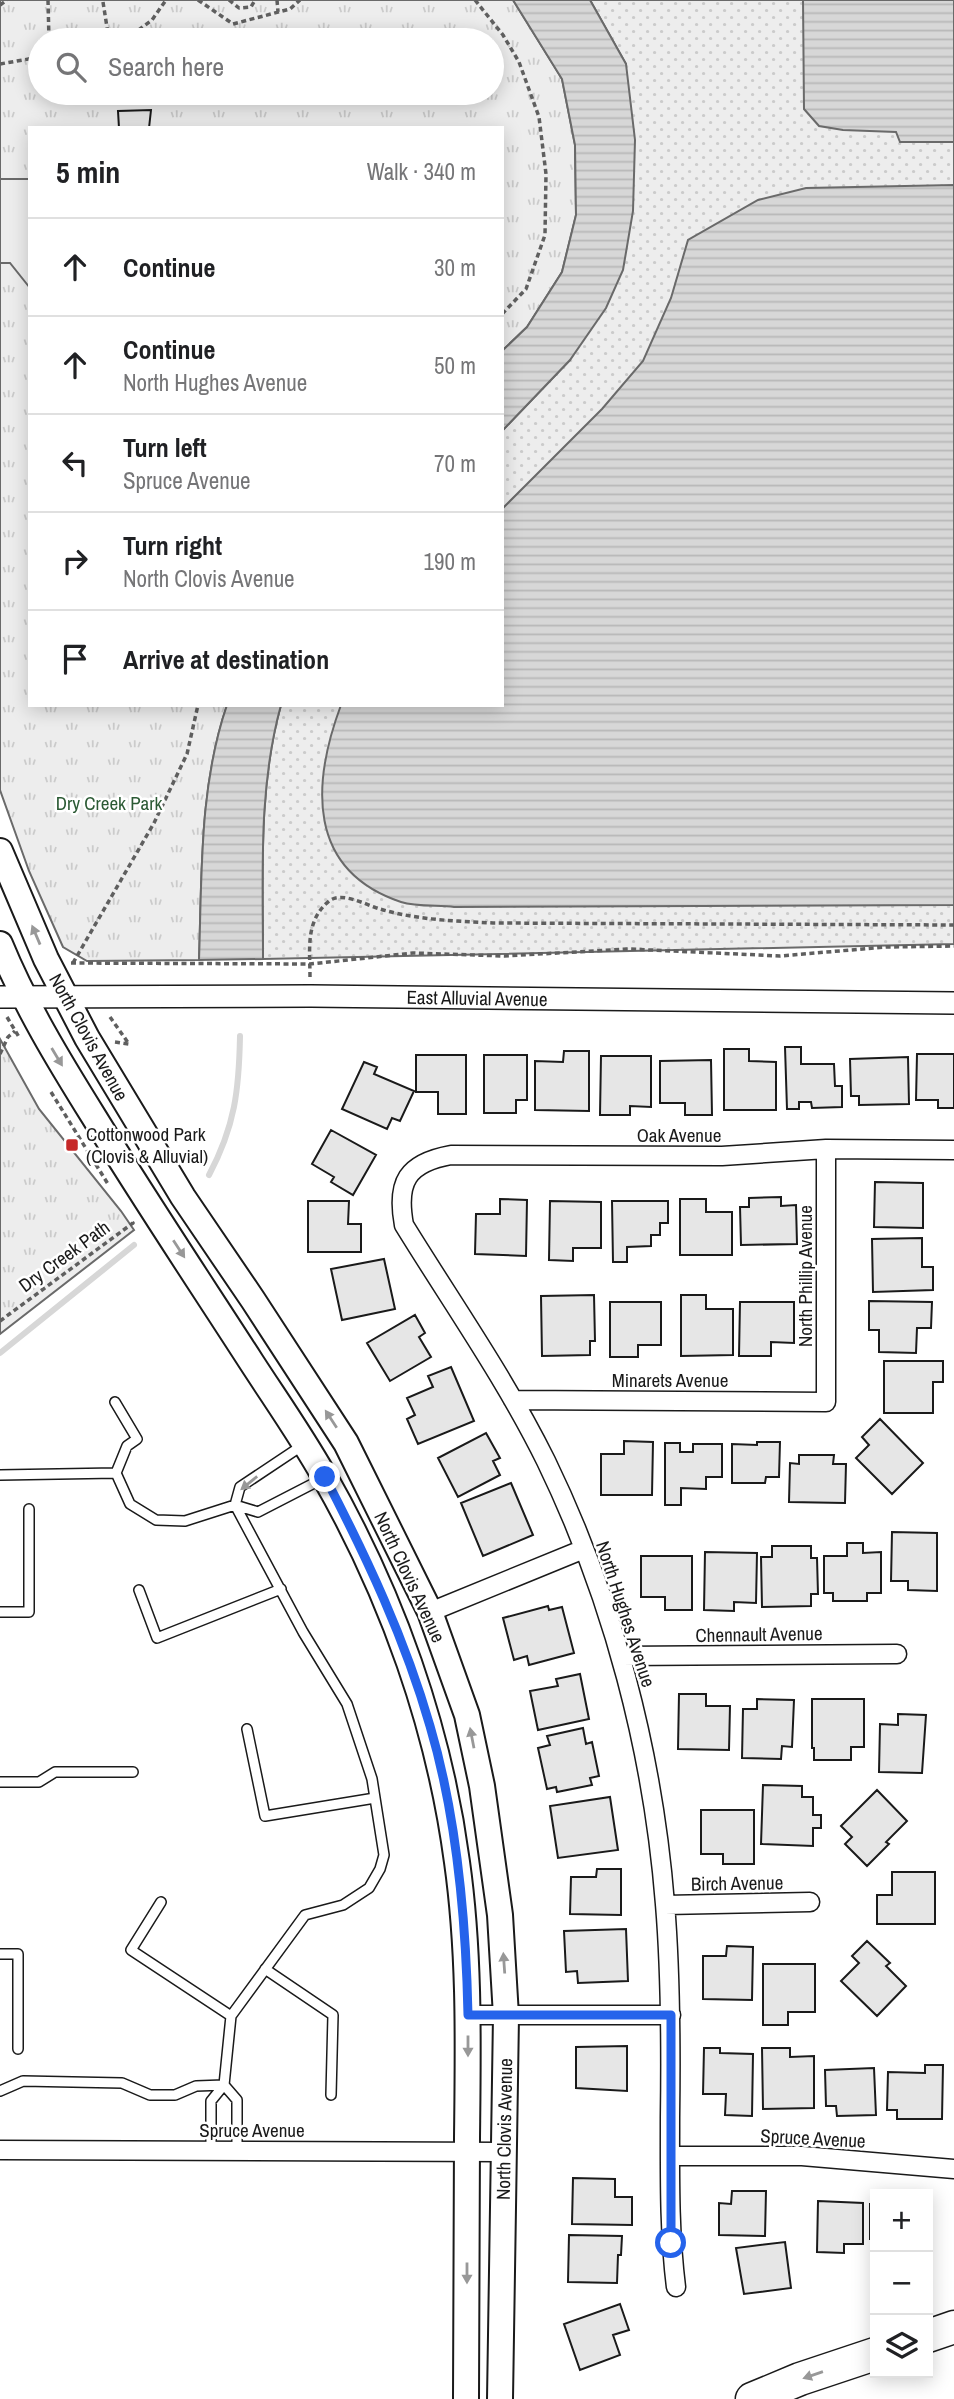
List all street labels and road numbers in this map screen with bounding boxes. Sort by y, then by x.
street label: North Clovis Avenue [43,969,135,1105]
street label: East Alluvial Avenue [406,984,548,1012]
street label: Oak Avenue [637,1122,721,1148]
street label: North Phillip Avenue [792,1205,818,1347]
street label: Dry Creek Path [13,1214,115,1298]
street label: Minarets Avenue [612,1367,728,1393]
street label: North Clovis Avenue [368,1507,452,1647]
street label: North Hughes Avenue [590,1538,662,1690]
street label: Chennault Avenue [695,1620,823,1648]
street label: Birch Avenue [691,1869,783,1897]
street label: North Clovis Avenue [490,2058,518,2200]
street label: Spruce Avenue [199,2117,305,2143]
street label: Spruce Avenue [760,2122,866,2154]

